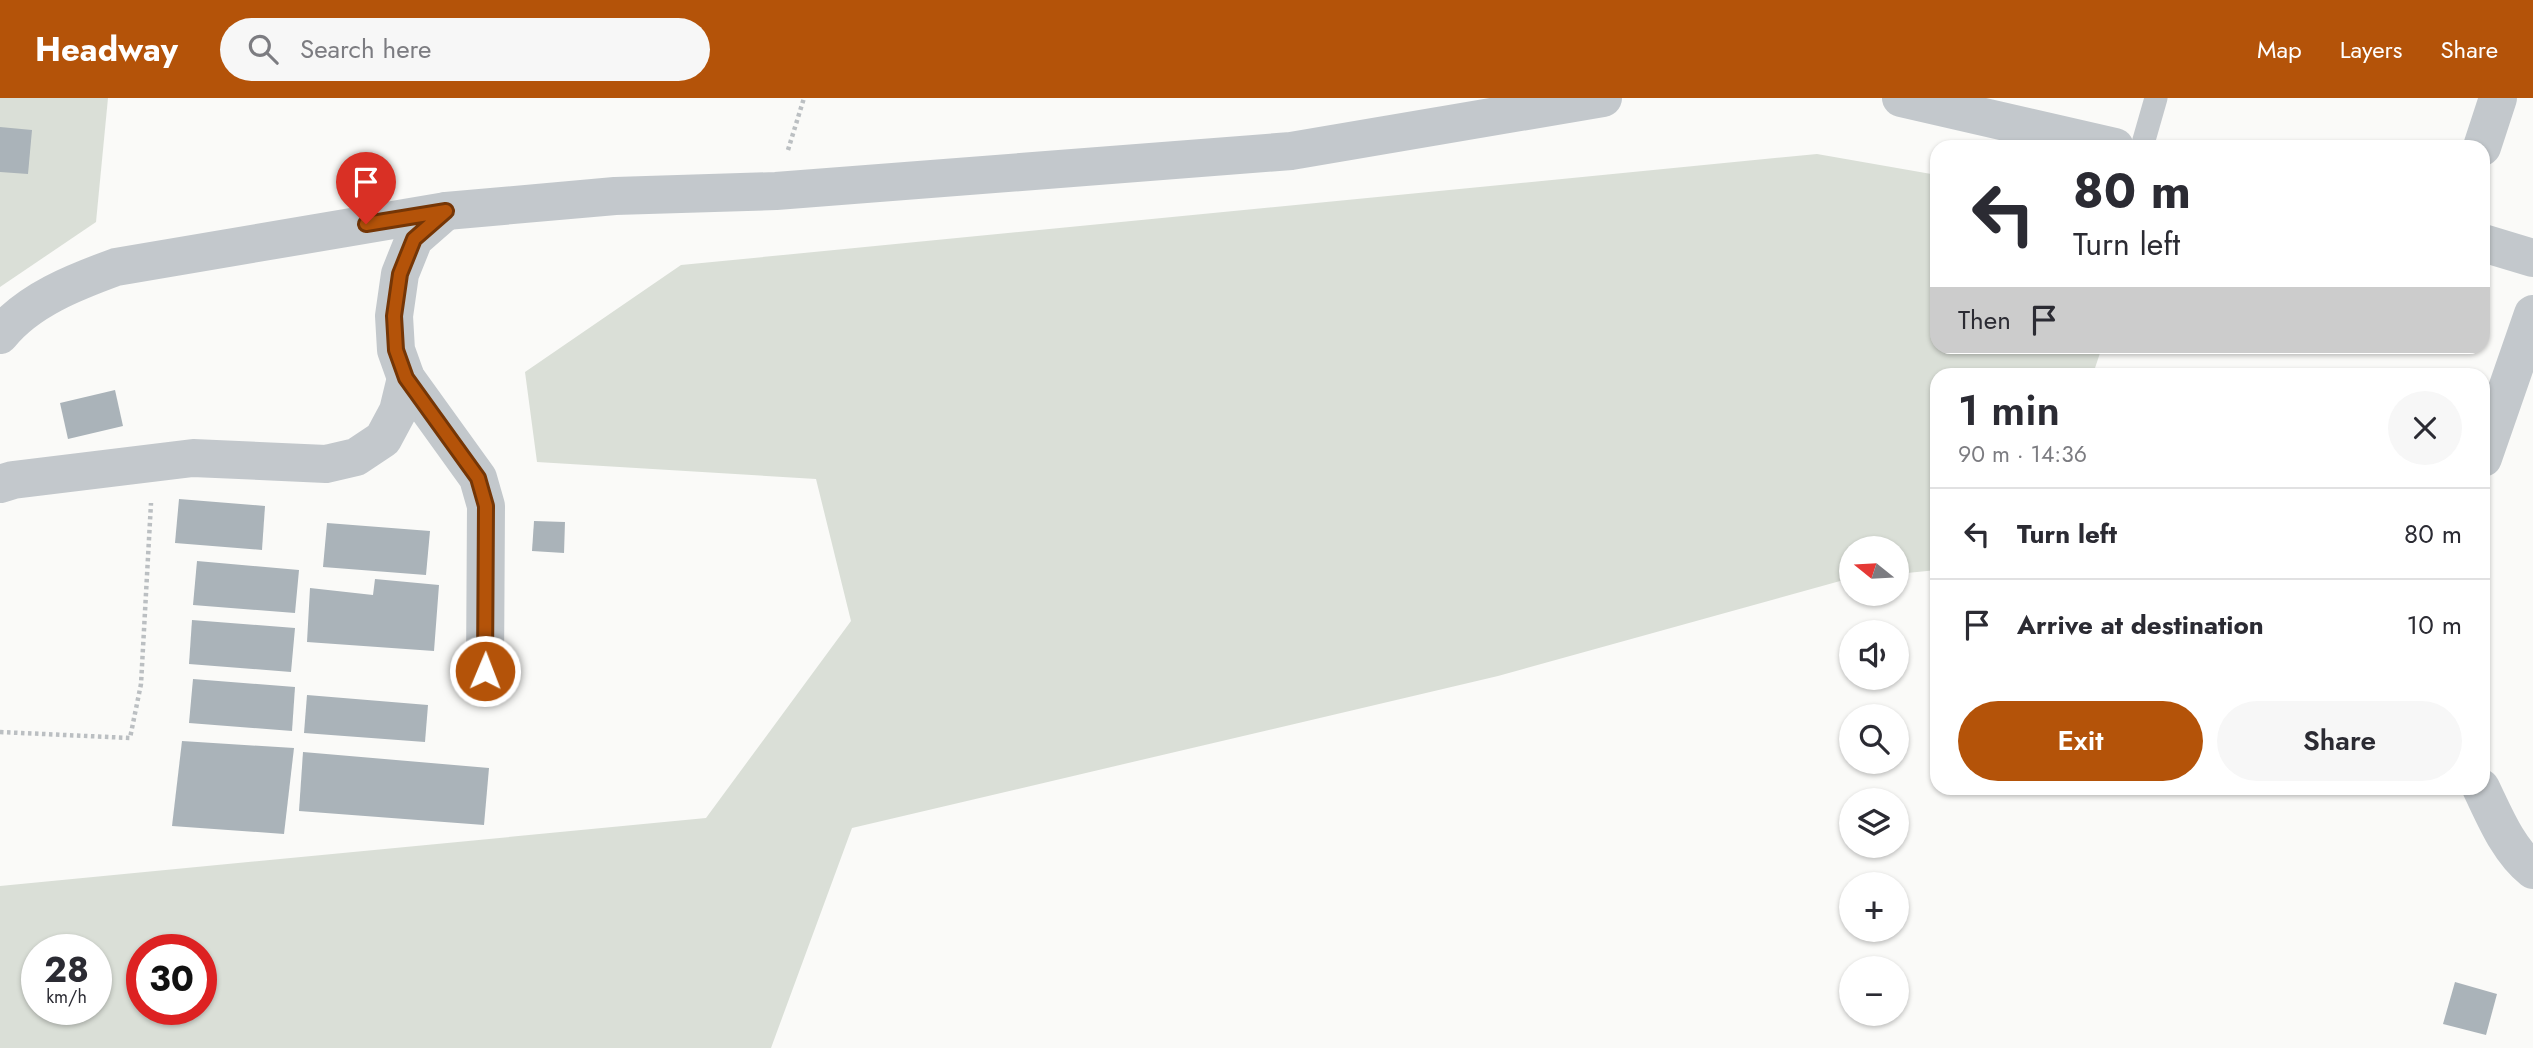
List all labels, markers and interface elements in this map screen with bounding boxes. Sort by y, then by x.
search box [220,18,710,81]
text: Headway [35,26,178,73]
icon: search [244,30,282,68]
text: Search here [300,30,431,68]
text: Map [2257,32,2302,67]
text: Layers [2340,32,2402,67]
text: Share [2440,32,2498,67]
pin [336,152,396,224]
text: 80 m [2073,156,2191,226]
icon: arrive [347,163,385,201]
icon: left [1958,168,2049,259]
text: Turn left [2073,221,2180,267]
text: Then [1958,301,2011,339]
icon: arrive [2025,301,2063,339]
text: 1 min [1958,380,2060,441]
button: close [2388,391,2462,465]
text: 90 m · 14:36 [1958,437,2087,471]
icon: left [1958,515,1996,553]
text: Turn left [2017,515,2117,553]
text: 80 m [2404,515,2462,553]
north arrow [1839,536,1909,606]
map controls [1839,536,1909,1026]
icon: arrive [1958,606,1996,644]
text: Arrive at destination [2017,606,2264,644]
text: 10 m [2407,606,2462,644]
button: sound [1839,620,1909,690]
position arrow [448,634,522,708]
button: Exit [1958,701,2203,781]
button: Share [2217,701,2462,781]
button: search [1839,704,1909,774]
button: layers [1839,788,1909,858]
button: + [1839,872,1909,942]
speed limit sign: 30 [126,934,217,1025]
text: 28 [44,945,89,995]
button: − [1839,956,1909,1026]
text: km/h [46,984,87,1010]

